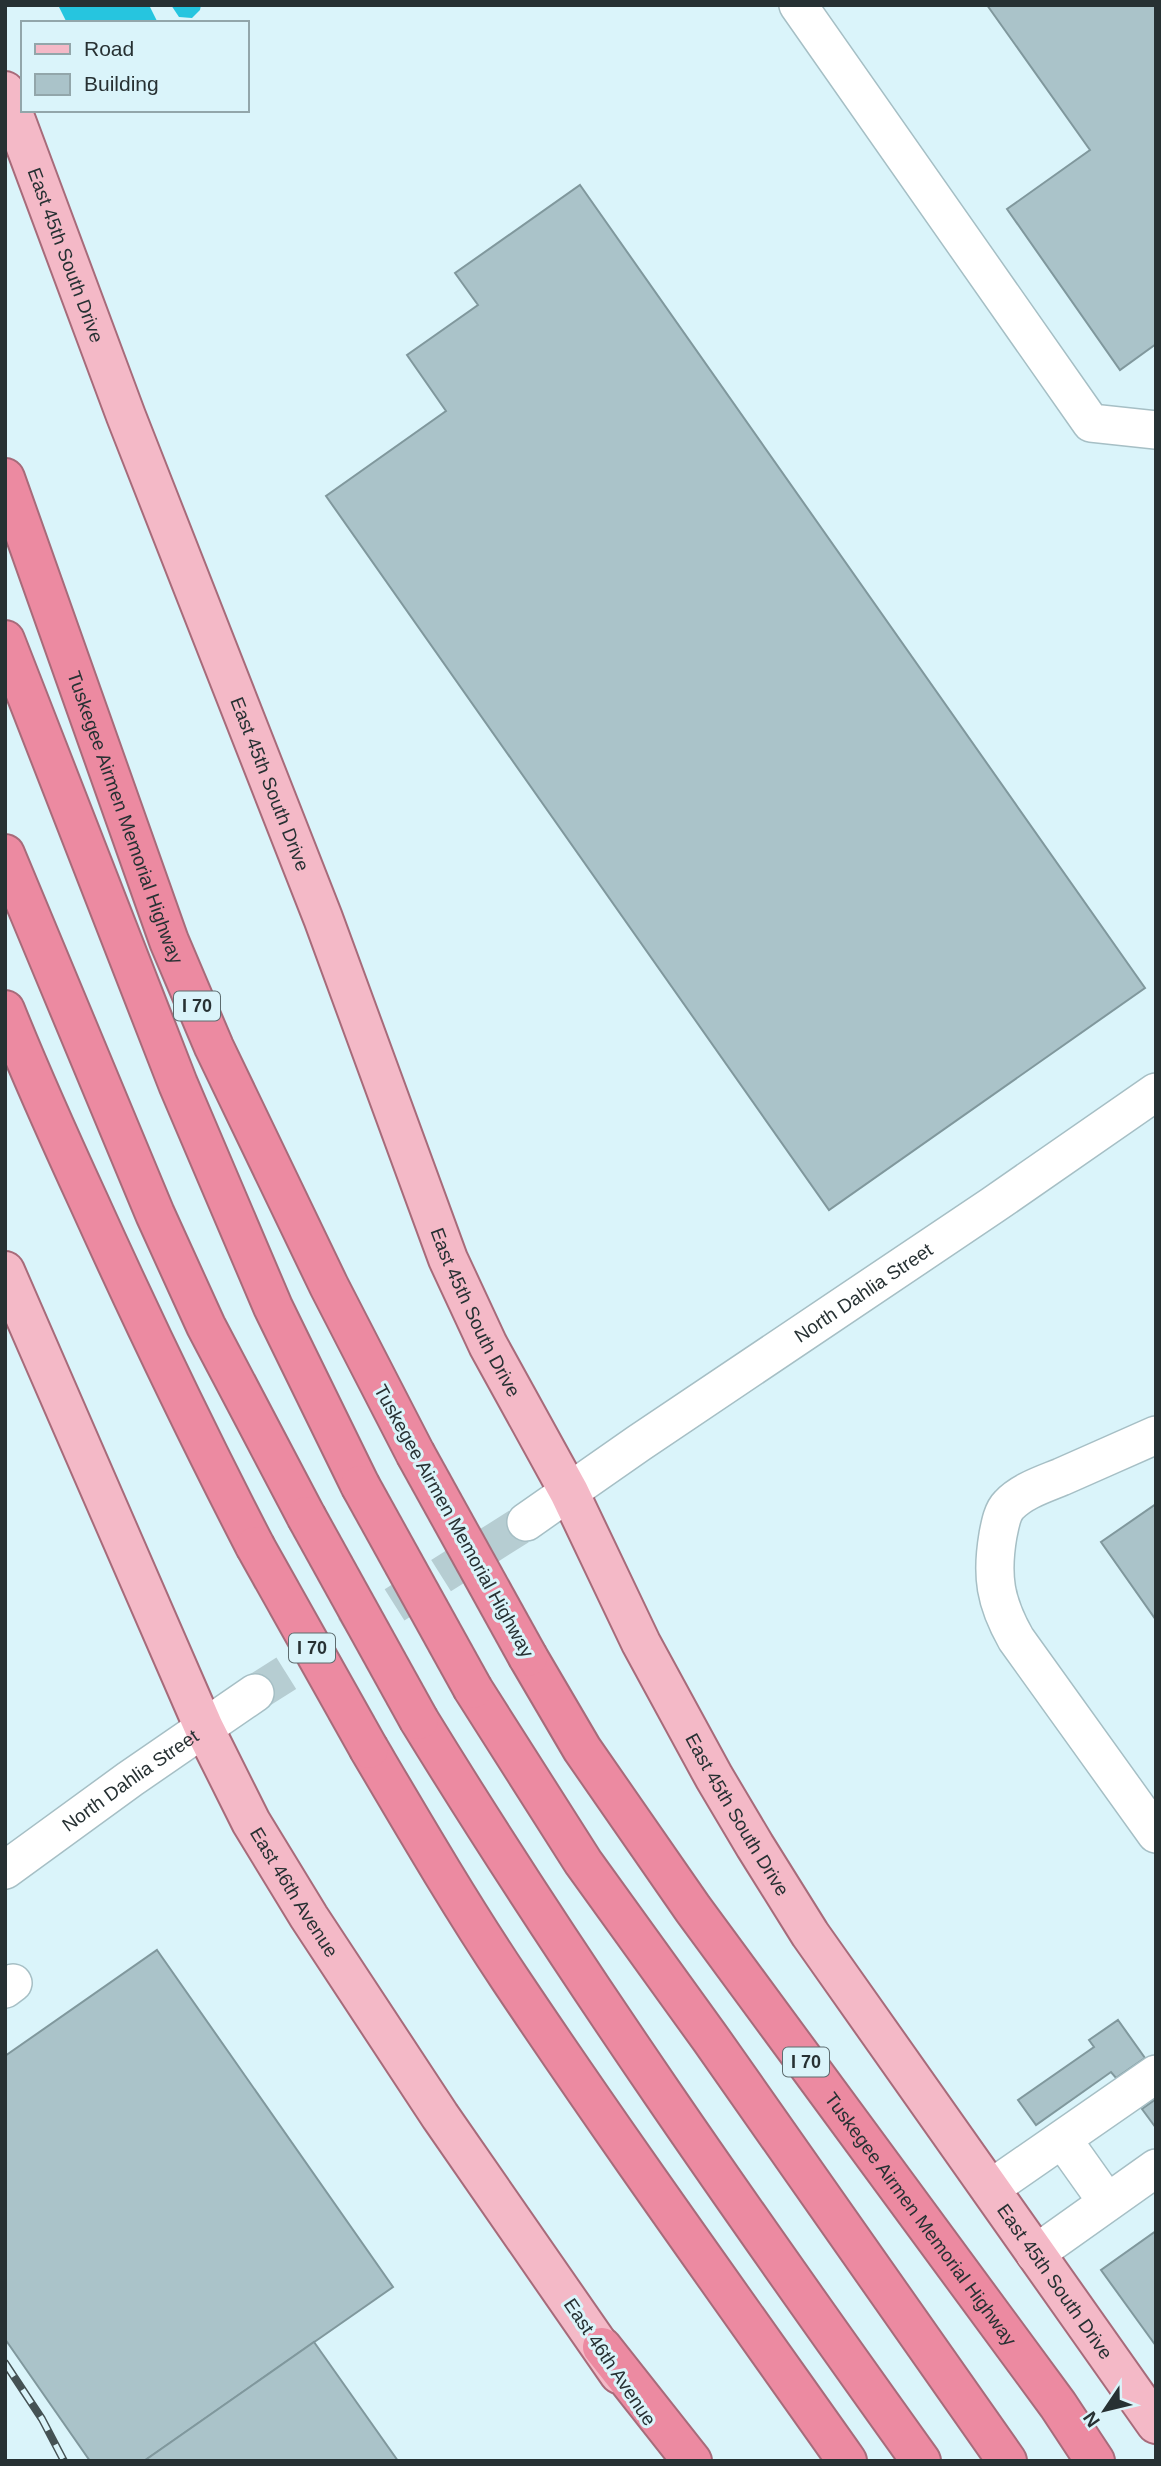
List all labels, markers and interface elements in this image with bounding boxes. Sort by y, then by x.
legend [21,21,248,112]
text: Road [84,37,134,60]
text: Building [84,72,159,95]
street label: East 45th South Drive [24,165,108,345]
street label: Tuskegee Airmen Memorial Highway [64,668,188,967]
street label: East 45th South Drive [227,694,314,874]
road number: I 70 [174,992,220,1021]
street label: East 45th South Drive [427,1225,525,1400]
street label: North Dahlia Street [790,1238,937,1346]
street label: Tuskegee Airmen Memorial Highway [370,1381,538,1662]
road number: I 70 [289,1633,335,1662]
street label: North Dahlia Street [58,1724,203,1835]
street label: East 45th South Drive [682,1730,794,1899]
street label: East 46th Avenue [246,1823,343,1961]
road number: I 70 [783,2048,829,2076]
street label: Tuskegee Airmen Memorial Highway [821,2088,1021,2350]
street label: East 45th South Drive [993,2200,1117,2363]
street label: East 46th Avenue [560,2295,660,2429]
north arrow [1070,2375,1140,2445]
text: N [1079,2408,1104,2431]

